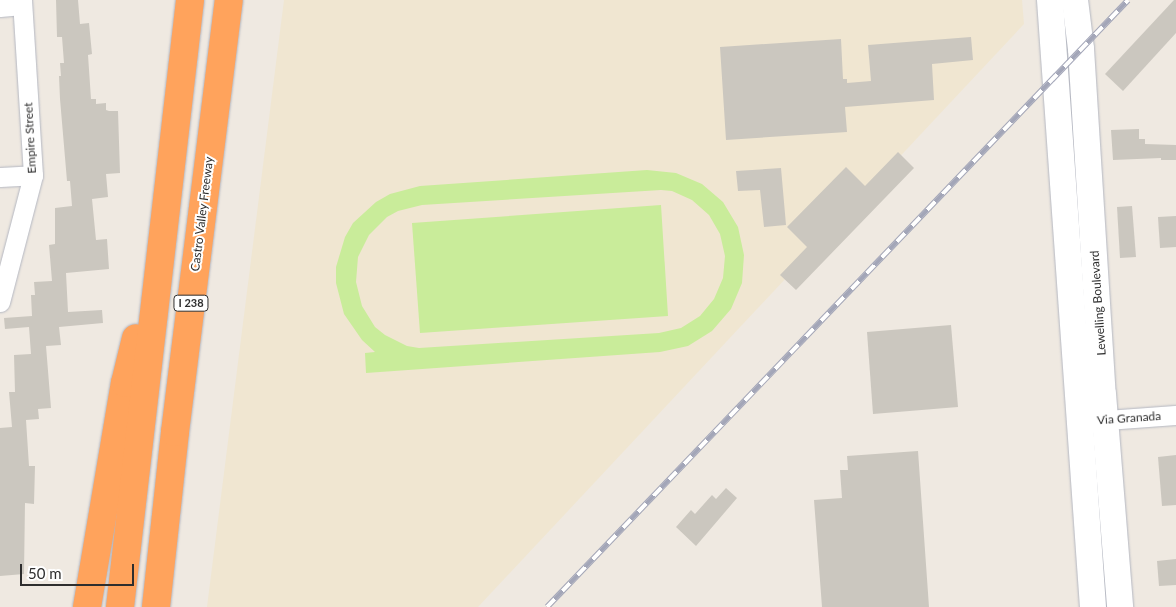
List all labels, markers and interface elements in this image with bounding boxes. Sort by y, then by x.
street label: Empire Street [21,102,39,174]
street label: Castro Valley Freeway [188,155,216,273]
street label: Lewelling Boulevard [1087,250,1109,356]
road number: I 238 [172,294,210,312]
street label: Via Granada [1096,409,1162,427]
scale bar [22,554,136,586]
text: 50 m [28,564,62,582]

